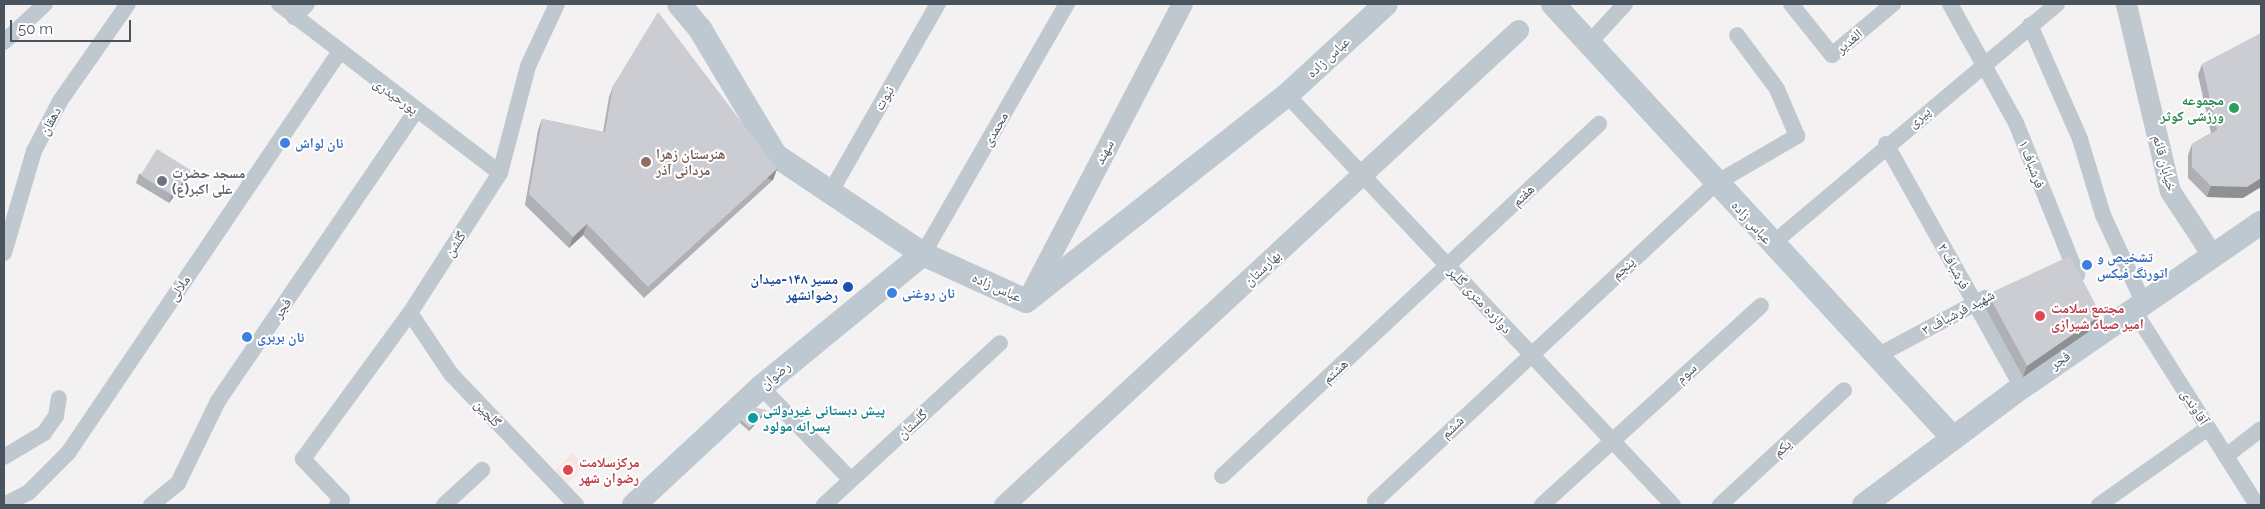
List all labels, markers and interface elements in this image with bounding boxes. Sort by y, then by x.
scale bar [12,10,134,42]
text: 50 m [18,20,53,38]
street label: الغدیر [1832,25,1866,57]
street label: عباس زاده [1303,33,1353,81]
street label: پورحیدری [370,74,422,118]
street label: نبوت [870,83,898,113]
place label: مجموعه ورزشی کوثر [2160,92,2224,124]
marker: مجموعه ورزشی کوثر [2228,102,2240,114]
street label: پیری [1904,103,1934,131]
street label: دهقان [36,104,64,138]
street label: محمدی [979,109,1011,149]
street label: خیابان قائم [2149,133,2181,193]
place label: نان لواش [295,135,343,151]
marker: نان لواش [279,137,291,149]
street label: سهند [1091,137,1117,167]
street label: فرشباف ۱ [2015,138,2049,190]
place label: هنرستان زهرا مردانی آذر [656,146,726,178]
marker: هنرستان زهرا مردانی آذر [640,156,652,168]
place label: مسجد حضرت علی اکبر(ع) [172,165,245,198]
marker: مسجد حضرت علی اکبر(ع) [156,175,168,187]
street label: هفتم [1508,180,1538,210]
street label: عباس زاده [1728,197,1776,247]
street label: گلشن [441,228,469,260]
street label: فرشباف ۲ [1935,240,1973,292]
street label: بهارستان [1240,247,1284,289]
place label: تشخیص و اتورنگ فیکس [2097,249,2168,282]
street label: پنجم [1608,253,1638,283]
marker: تشخیص و اتورنگ فیکس [2081,259,2093,271]
street label: دوازده متری گلپر [1445,263,1515,337]
street label: عباس زاده [970,269,1024,305]
place label: مسیر ۱۴۸-میدان رضوانشهر [750,271,838,304]
street label: ملالی [164,272,194,304]
marker: مسیر ۱۴۸-میدان رضوانشهر [842,281,854,293]
place label: نان روغنی [902,285,955,301]
street label: شهید فرشباف ۳ [1919,286,1997,338]
marker: نان روغنی [886,287,898,299]
street label: فجر [269,295,295,321]
place label: مجتمع سلامت امیر صیاد شیرازی [2051,300,2144,332]
marker: مجتمع سلامت امیر صیاد شیرازی [2033,309,2047,323]
place label: نان بربری [257,329,304,345]
marker: نان بربری [241,331,253,343]
street label: فجر [2047,347,2073,373]
street label: هشتم [1319,355,1351,387]
street label: رضوان [756,357,794,393]
street label: سوم [1672,359,1700,387]
street label: آقاوندی [2178,386,2212,428]
street label: گلچین [471,396,505,430]
place label: پیش دبستانی غیردولتی پسرانه مولود [763,402,885,434]
street label: گلستان [893,406,931,442]
marker: پیش دبستانی غیردولتی پسرانه مولود [747,412,759,424]
street label: ششم [1437,412,1467,442]
street label: یکم [1769,436,1795,460]
place label: مرکزسلامت رضوان شهر [579,454,640,487]
marker: مرکزسلامت رضوان شهر [561,463,575,477]

